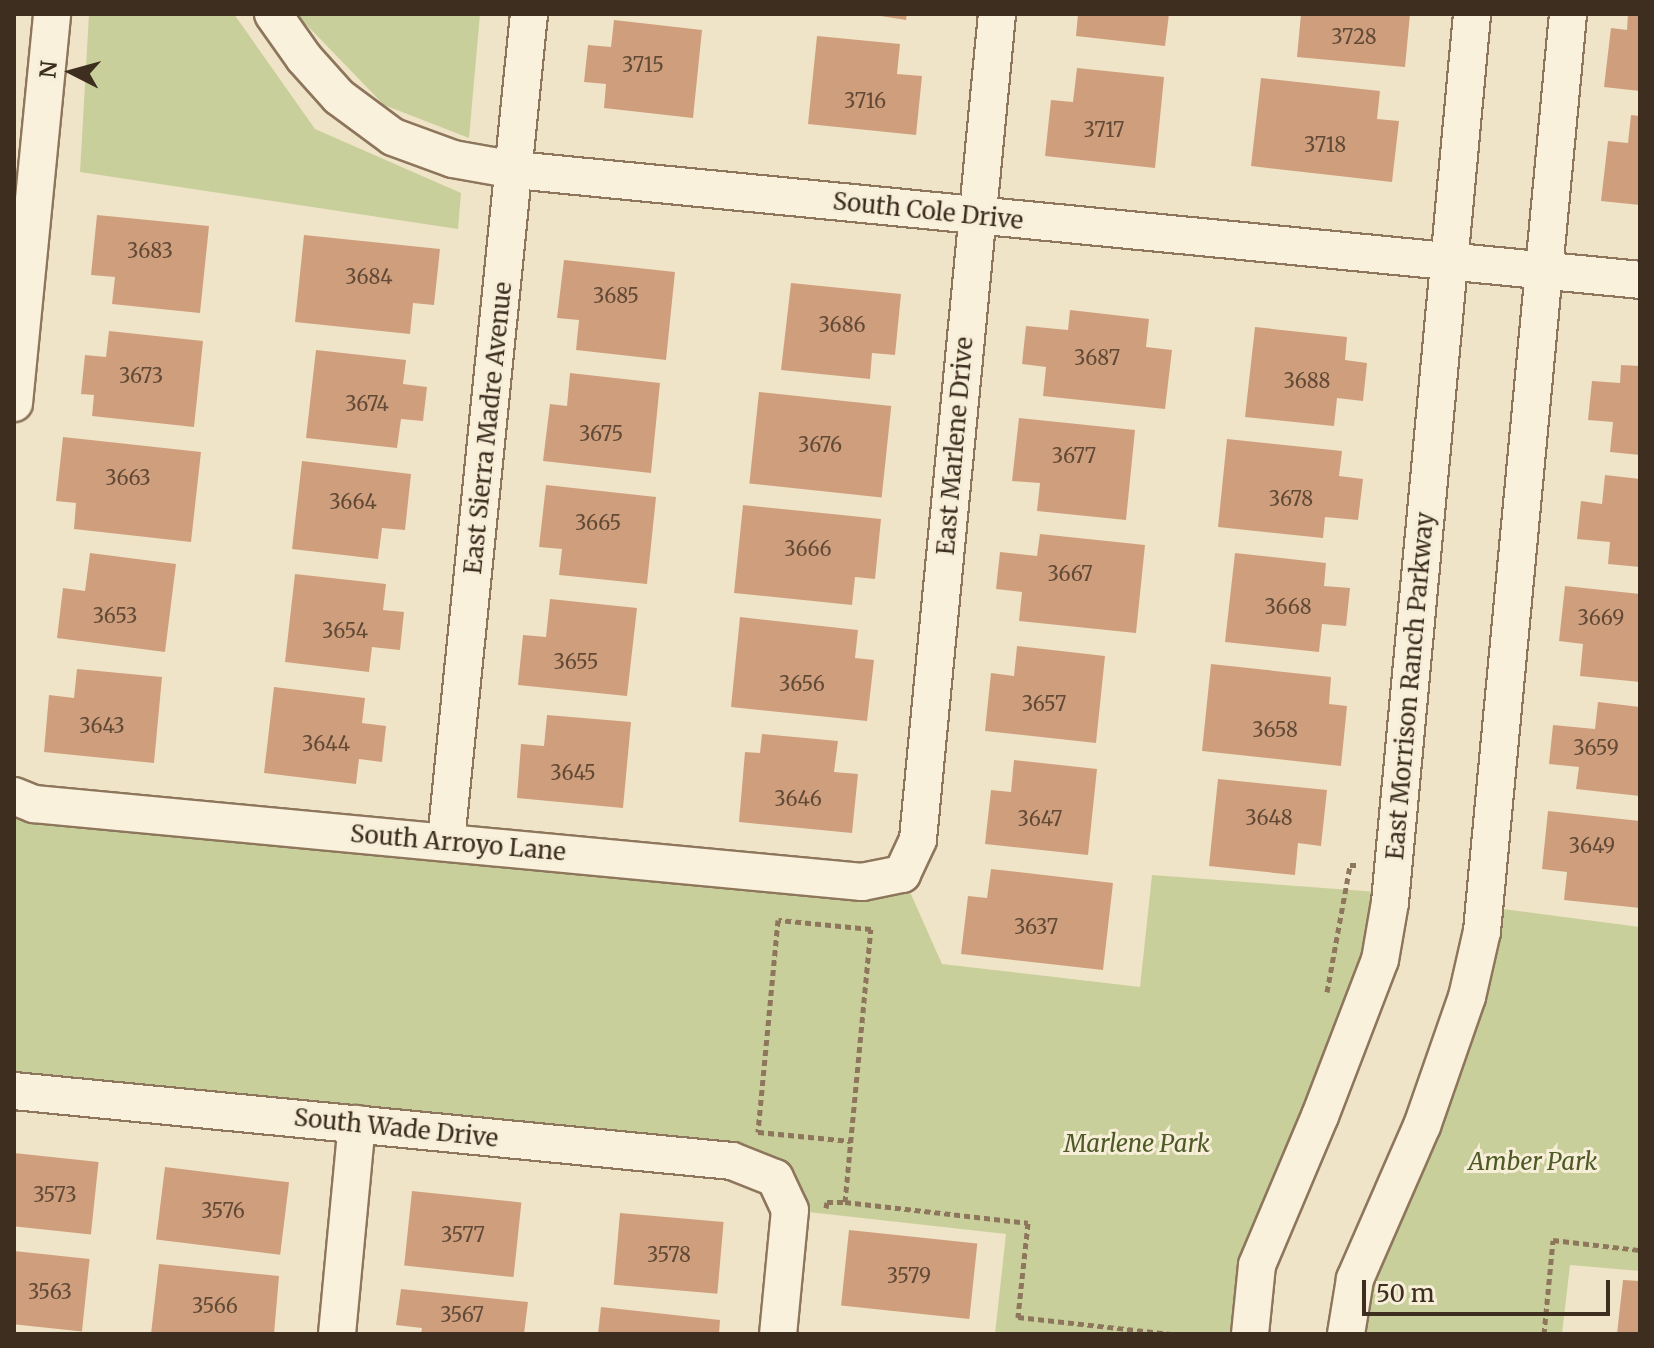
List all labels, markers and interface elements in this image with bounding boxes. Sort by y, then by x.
house number: 3728 [1331,24,1377,48]
north arrow [32,32,112,112]
house number: 3715 [622,52,664,76]
text: N [33,59,63,80]
house number: 3716 [844,88,886,112]
house number: 3717 [1083,117,1125,141]
house number: 3718 [1304,132,1346,156]
street label: South Cole Drive [831,187,1025,235]
house number: 3683 [127,238,173,262]
house number: 3684 [345,264,393,288]
street label: East Sierra Madre Avenue [458,280,518,576]
house number: 3685 [593,283,639,307]
house number: 3686 [818,312,866,336]
street label: East Marlene Drive [931,336,979,556]
house number: 3687 [1074,345,1120,369]
house number: 3673 [119,363,163,387]
house number: 3688 [1283,368,1331,392]
house number: 3674 [345,391,389,415]
house number: 3675 [579,421,623,445]
house number: 3676 [798,432,842,456]
house number: 3677 [1052,443,1096,467]
house number: 3663 [105,465,151,489]
house number: 3678 [1269,486,1313,510]
house number: 3664 [329,489,377,513]
house number: 3665 [575,510,621,534]
street label: East Morrison Ranch Parkway [1380,511,1440,861]
house number: 3666 [784,536,832,560]
house number: 3667 [1047,561,1093,585]
house number: 3668 [1264,594,1312,618]
house number: 3653 [93,603,137,627]
house number: 3669 [1578,605,1624,629]
house number: 3654 [322,618,368,642]
house number: 3655 [554,649,598,673]
house number: 3656 [779,671,825,695]
house number: 3657 [1022,691,1066,715]
house number: 3643 [79,713,125,737]
house number: 3658 [1252,717,1298,741]
house number: 3644 [302,731,350,755]
house number: 3659 [1573,735,1619,759]
house number: 3645 [550,760,596,784]
house number: 3646 [774,786,822,810]
house number: 3648 [1245,805,1293,829]
house number: 3647 [1017,806,1063,830]
street label: South Arroyo Lane [349,819,567,867]
house number: 3649 [1569,833,1615,857]
house number: 3637 [1014,914,1058,938]
street label: South Wade Drive [292,1103,500,1153]
park label: Marlene Park [1064,1130,1210,1158]
park label: Amber Park [1469,1148,1597,1176]
house number: 3573 [33,1182,77,1206]
house number: 3576 [201,1198,245,1222]
house number: 3577 [441,1222,485,1246]
house number: 3578 [647,1242,691,1266]
house number: 3579 [887,1263,931,1287]
scale bar [1366,1264,1614,1314]
text: 50 m [1376,1278,1435,1309]
house number: 3563 [28,1279,72,1303]
house number: 3566 [192,1293,238,1317]
house number: 3567 [440,1302,484,1326]

